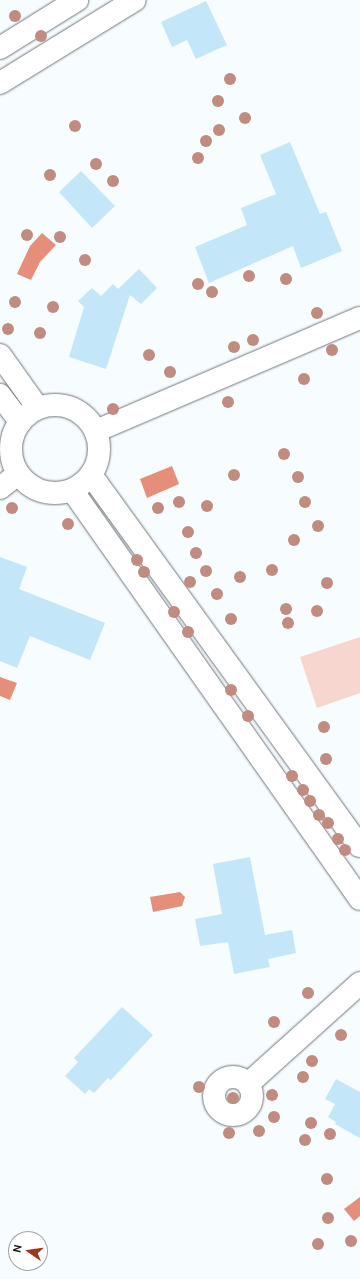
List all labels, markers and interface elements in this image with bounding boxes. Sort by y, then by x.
north arrow [8,1231,48,1271]
text: N [10,1243,25,1254]

